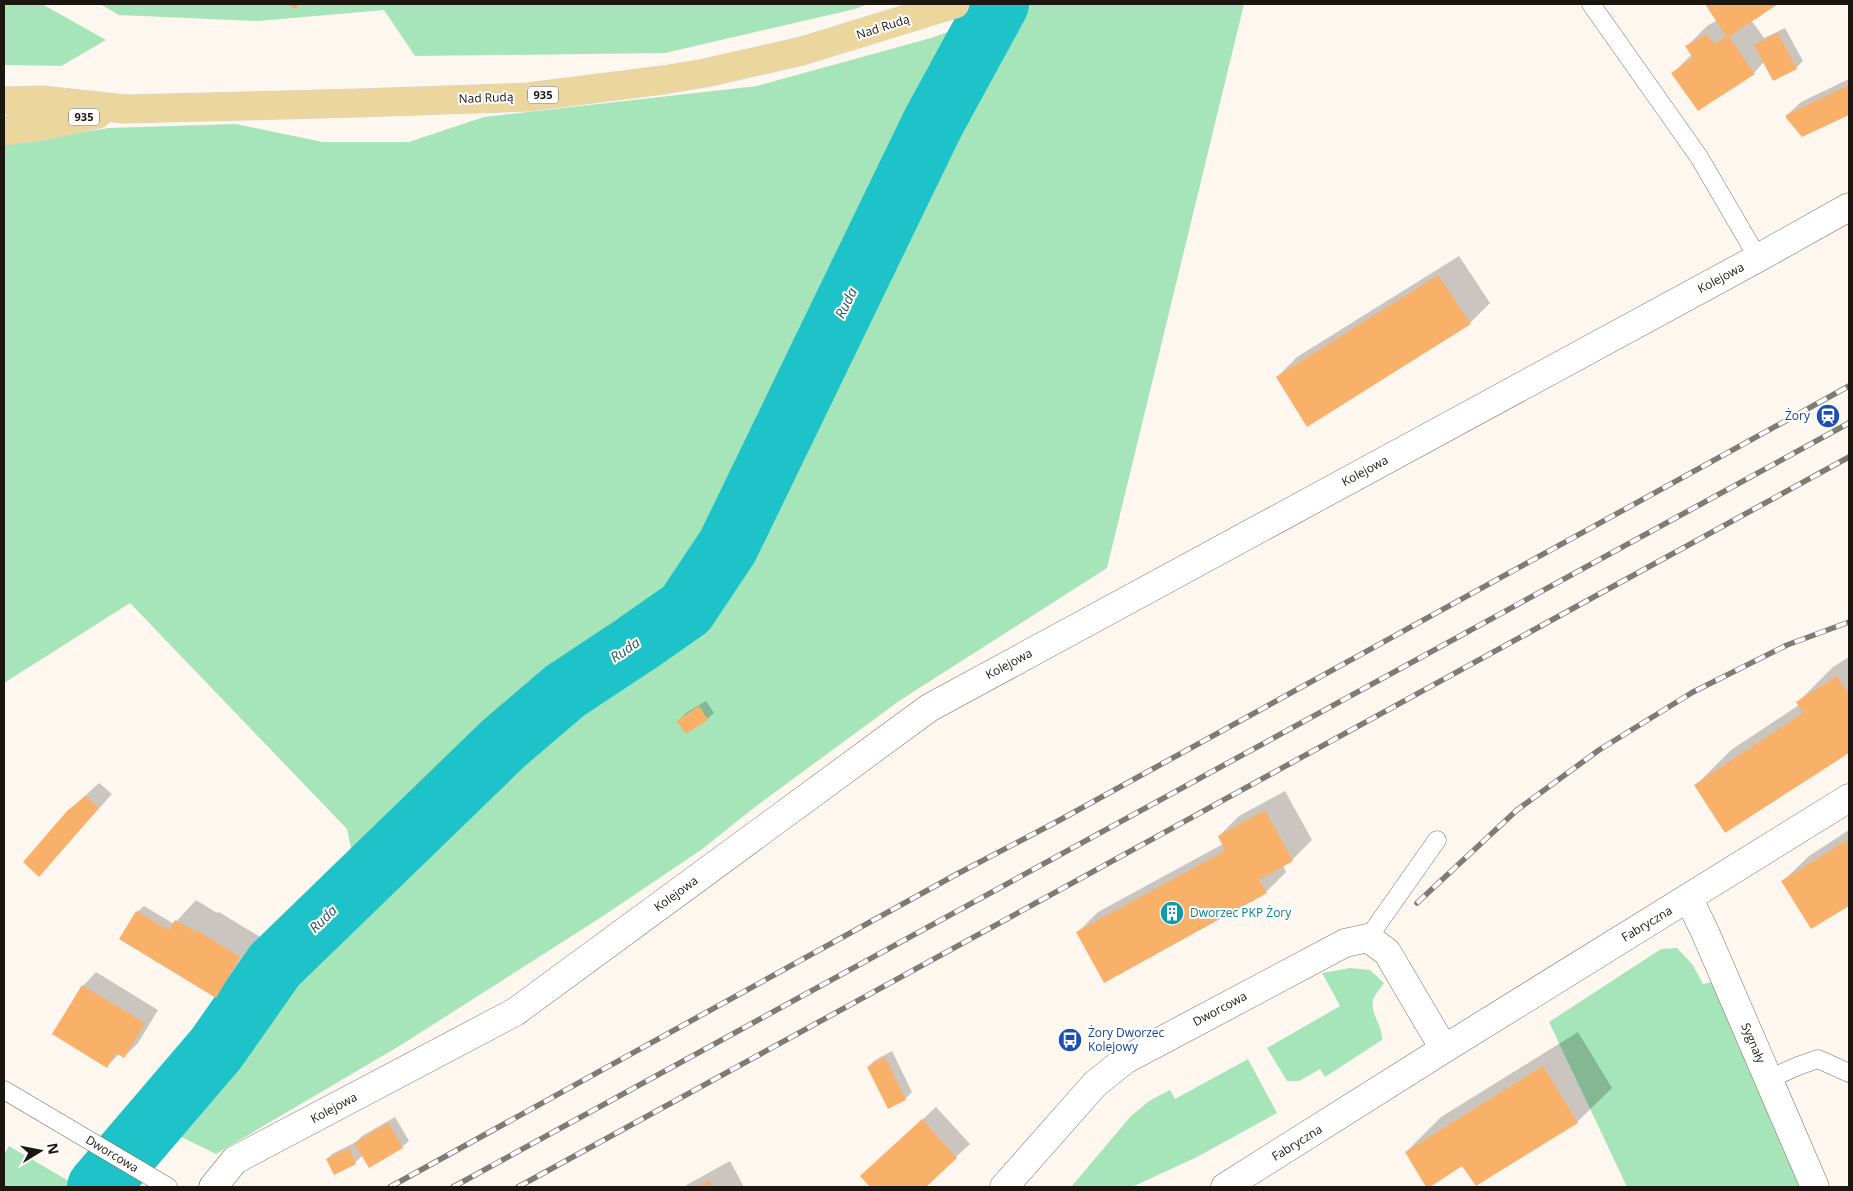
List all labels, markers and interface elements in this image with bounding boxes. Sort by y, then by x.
street label: Nad Rudą [854,10,912,43]
road number: 935 [528,86,558,104]
street label: Nad Rudą [458,88,514,107]
road number: 935 [69,108,99,125]
street label: Kolejowa [1694,258,1747,297]
water label: Ruda [830,284,861,321]
station icon: Żory [1815,403,1841,429]
place label: Żory [1785,407,1811,424]
street label: Kolejowa [1338,451,1391,490]
water label: Ruda [606,633,643,666]
street label: Kolejowa [982,644,1035,683]
street label: Kolejowa [650,872,701,915]
building icon: Dworzec PKP Żory [1159,900,1185,926]
water label: Ruda [305,901,341,937]
street label: Fabryczna [1618,902,1675,945]
place label: Dworzec PKP Żory [1190,904,1292,921]
street label: Dworcowa [1190,987,1250,1030]
street label: Sygnały [1737,1020,1770,1066]
place label: Żory Dworzec Kolejowy [1088,1024,1165,1055]
bus stop icon: Żory Dworzec Kolejowy [1057,1027,1083,1053]
street label: Kolejowa [307,1088,360,1127]
street label: Fabryczna [1268,1120,1325,1165]
north arrow [15,1126,65,1176]
street label: Dworcowa [83,1131,142,1176]
text: N [43,1141,64,1156]

